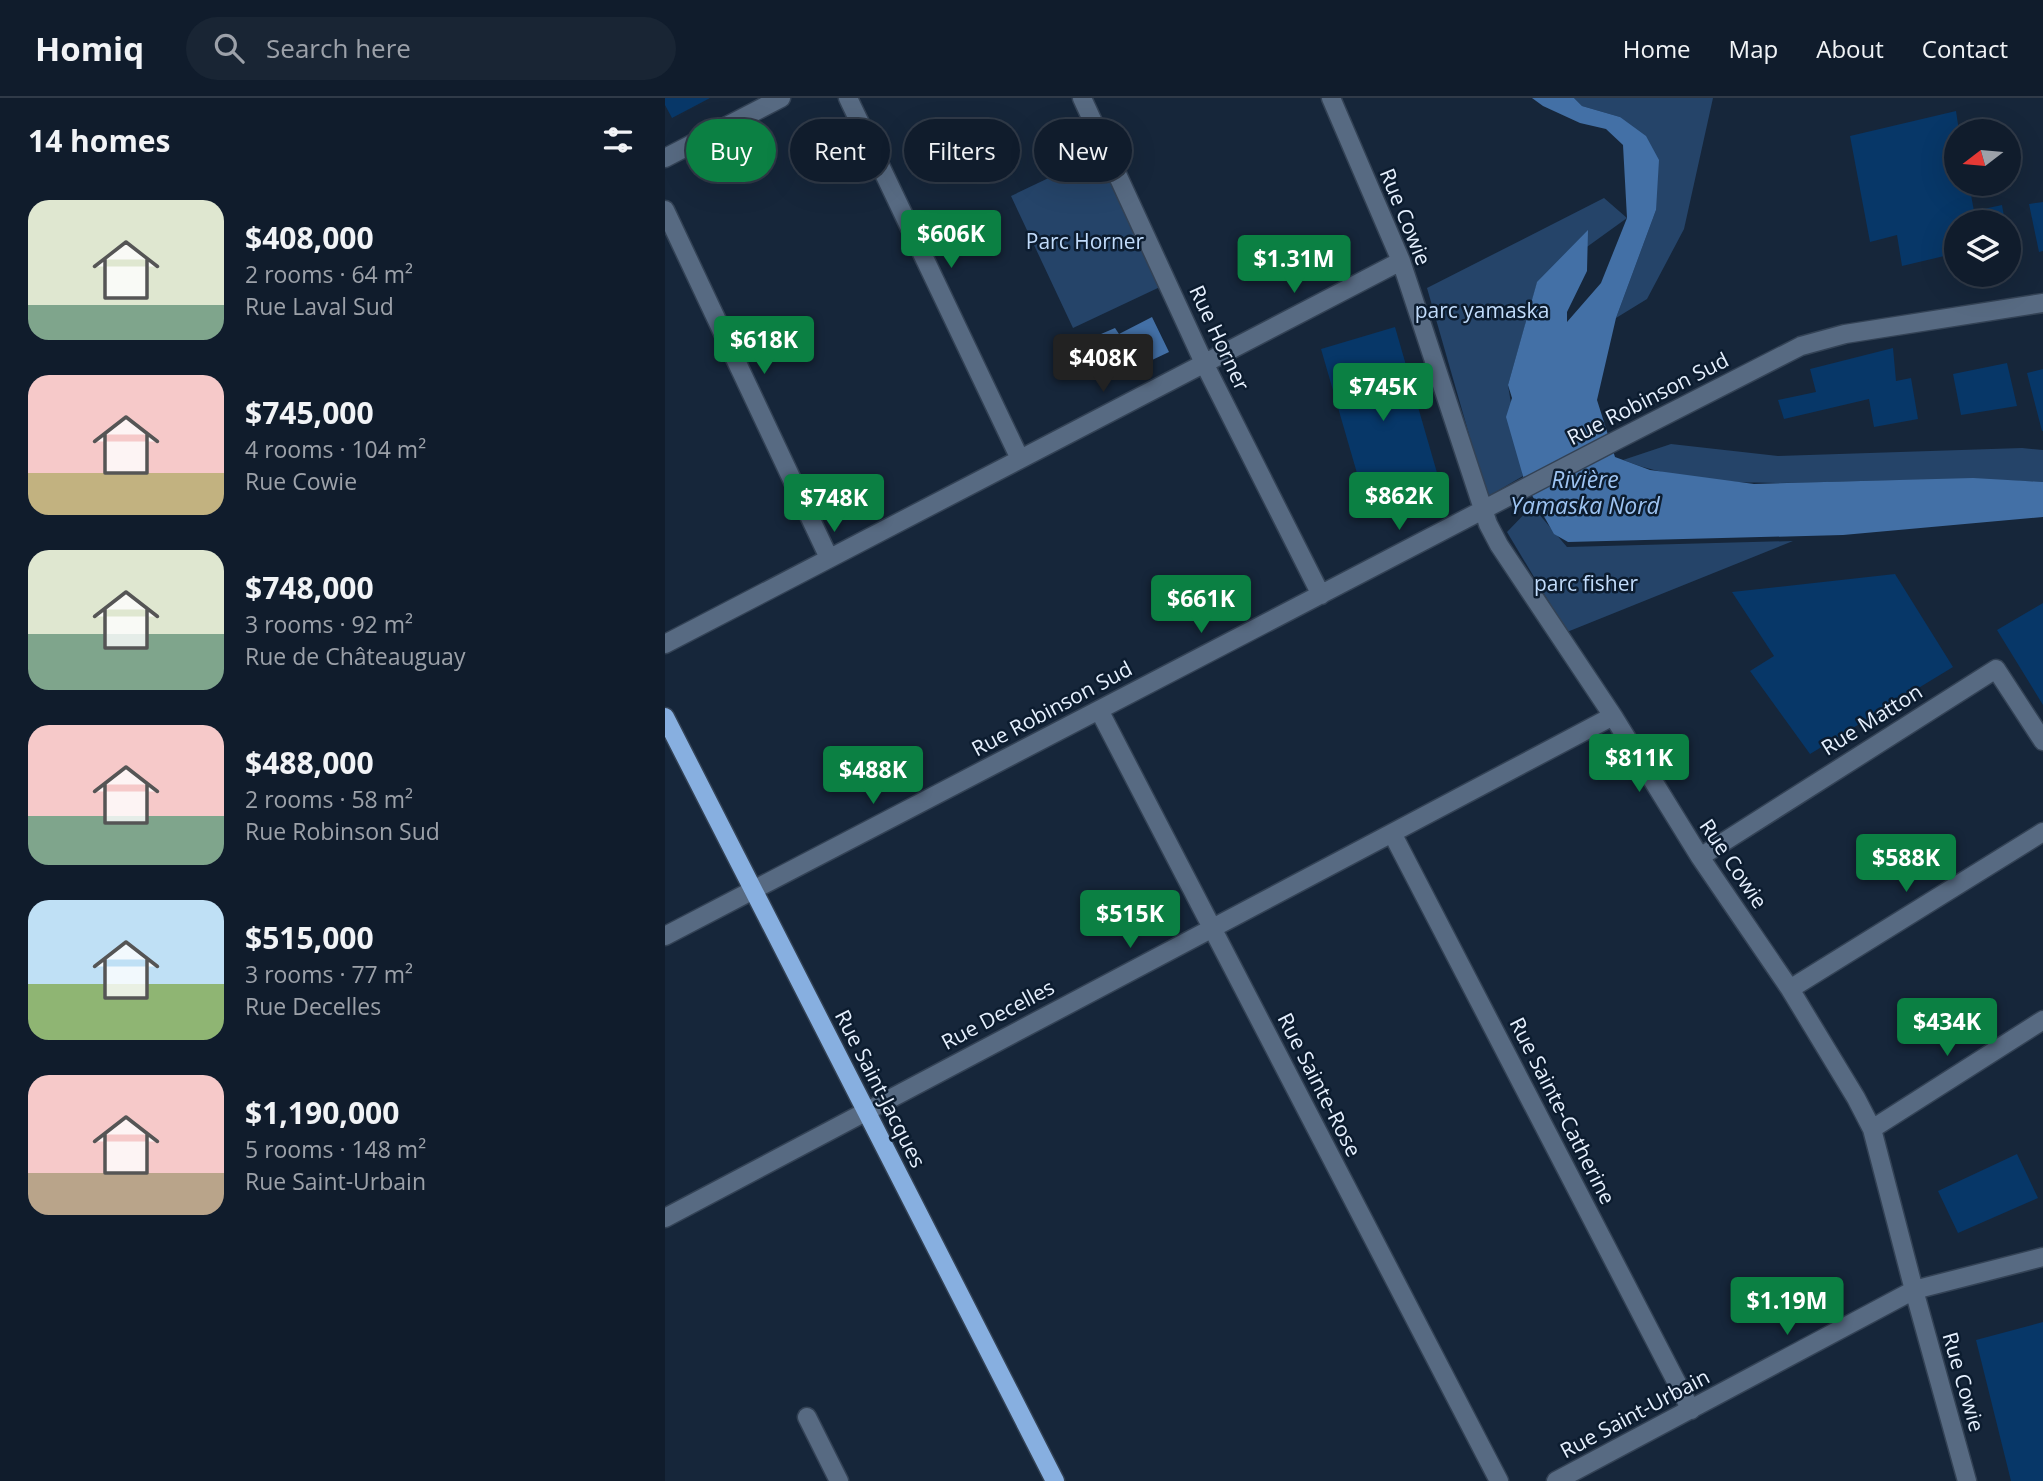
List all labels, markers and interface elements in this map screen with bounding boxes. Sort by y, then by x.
search box [186,17,676,80]
text: Homiq [35,26,144,71]
icon: search [210,29,248,67]
text: Search here [266,30,411,66]
text: Home [1623,32,1691,65]
text: Map [1729,32,1778,65]
text: About [1816,32,1884,65]
text: Contact [1922,32,2008,65]
chip: Buy [686,119,776,182]
chip: Rent [790,119,890,182]
chip: Filters [904,119,1020,182]
chip: New [1034,119,1132,182]
north arrow [1944,119,2021,196]
map controls [1944,119,2021,287]
text: 14 homes [28,120,171,161]
icon: filters [599,121,637,159]
street label: Rue Cowie [1374,164,1438,269]
button: layers [1944,210,2021,287]
pin: $606K [902,211,1000,270]
text: $408,000 [245,217,374,258]
text: $606K [917,217,985,249]
park label: Parc Horner [1026,227,1145,255]
icon: home [84,228,168,312]
pin: $1.31M [1237,236,1351,295]
text: $1.31M [1254,242,1334,274]
text: 2 rooms · 64 m² [245,258,413,290]
street label: Rue Horner [1183,280,1257,395]
text: Rue Laval Sud [245,290,394,322]
park label: parc yamaska [1415,296,1549,324]
pin: $618K [715,316,813,376]
text: $618K [730,323,798,355]
pin: $408K [1054,334,1152,394]
text: $408K [1069,341,1137,373]
street label: Rue Robinson Sud [1562,345,1733,451]
pin: $745K [1334,364,1432,423]
text: $745K [1349,370,1417,402]
text: $745,000 [245,392,374,433]
icon: home [84,403,168,487]
text: 4 rooms · 104 m² [245,433,426,465]
water label: Rivière Yamaska Nord [1510,463,1660,521]
text: Rue Cowie [245,465,357,497]
pin: $862K [1350,472,1448,532]
pin: $748K [785,474,883,534]
text: $862K [1365,479,1433,511]
text: $748K [800,481,868,513]
text: $748,000 [245,567,374,608]
park label: parc fisher [1534,569,1639,597]
pin: $661K [1152,575,1250,635]
icon: home [84,578,168,662]
text: $661K [1167,582,1235,614]
text: 3 rooms · 92 m² [245,608,413,640]
text: Rue de Châteauguay [245,640,465,672]
street label: Rue Robinson Sud [966,654,1137,762]
street label: Rue Matton [1816,677,1927,761]
pin: $811K [1590,734,1688,794]
text: $811K [1605,741,1673,773]
text: $488,000 [245,742,374,783]
pin: $488K [824,746,922,806]
icon: home [84,753,168,837]
text: $488K [839,753,907,785]
text: 2 rooms · 58 m² [245,783,413,815]
street label: Rue Cowie [1694,813,1774,914]
text: Rue Robinson Sud [245,815,440,847]
pin: $588K [1857,834,1955,894]
text: $588K [1872,841,1940,873]
pin: $515K [1081,890,1179,950]
text: $515K [1096,897,1164,929]
text: $515,000 [245,917,374,958]
icon: home [84,928,168,1012]
text: 3 rooms · 77 m² [245,958,413,990]
street label: Rue Decelles [936,973,1059,1056]
text: Rue Decelles [245,990,381,1022]
pin: $434K [1898,998,1996,1058]
street label: Rue Saint-Jacques [829,1005,933,1172]
text: $434K [1913,1005,1981,1037]
street label: Rue Sainte-Rose [1272,1008,1368,1161]
street label: Rue Sainte-Catherine [1504,1012,1622,1209]
text: $1,190,000 [245,1092,399,1133]
icon: home [84,1103,168,1187]
text: 5 rooms · 148 m² [245,1133,426,1165]
text: Rue Saint-Urbain [245,1165,426,1197]
pin: $1.19M [1730,1278,1844,1337]
text: $1.19M [1747,1284,1827,1316]
street label: Rue Cowie [1936,1329,1992,1435]
street label: Rue Saint-Urbain [1555,1362,1714,1464]

